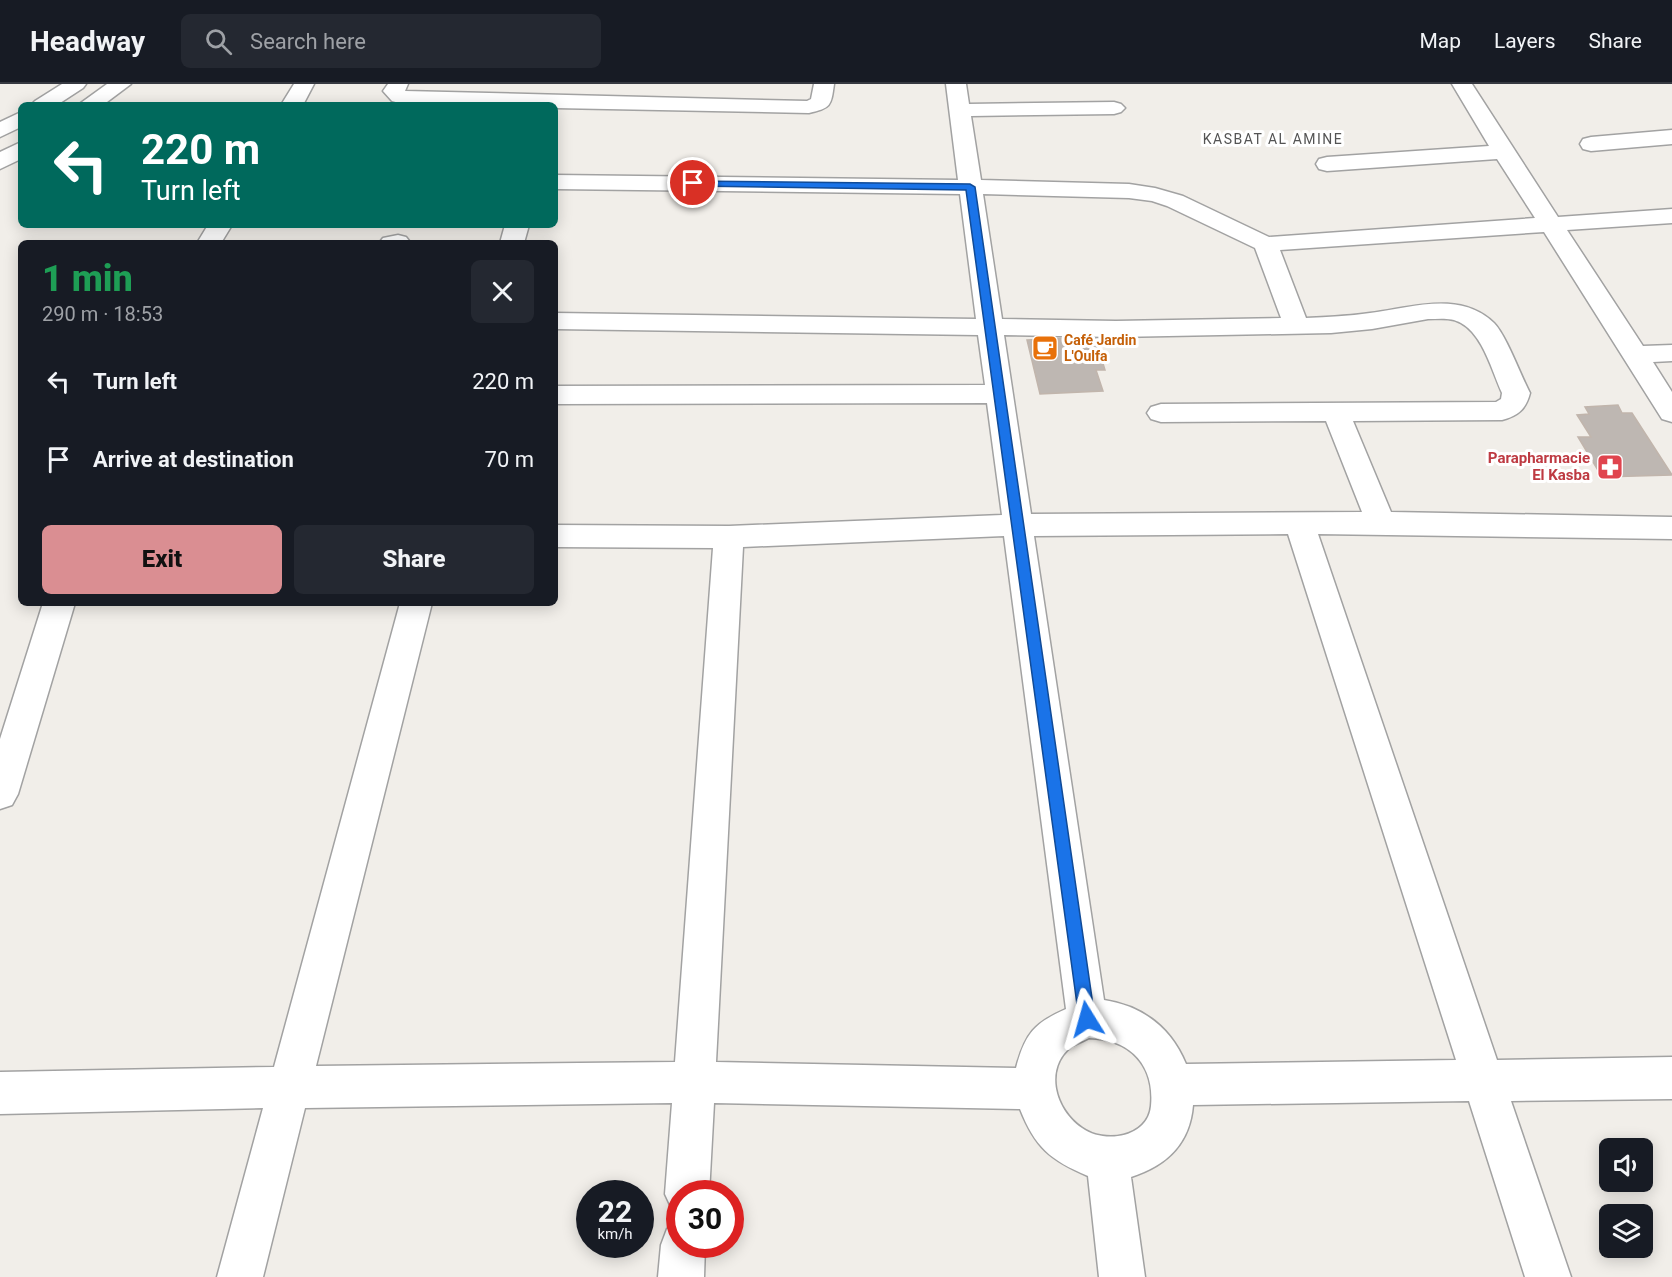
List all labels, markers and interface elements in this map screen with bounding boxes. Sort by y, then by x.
search box [181,14,601,68]
text: Headway [30,25,145,58]
icon: search [202,25,235,58]
text: Search here [250,29,366,54]
text: Map [1419,29,1461,53]
text: Layers [1494,29,1555,53]
text: Share [1588,29,1642,53]
text: 220 m [141,125,260,174]
icon: left [42,126,120,204]
district label: KASBAT AL AMINE [1203,131,1343,147]
pin [667,157,718,208]
icon: arrive [676,166,709,199]
text: Turn left [141,175,241,207]
text: 1 min [42,258,133,300]
button: close [471,260,534,323]
text: 290 m · 18:53 [42,302,163,326]
place label: Café Jardin L'Oulfa [1064,332,1136,364]
cafe icon: Café Jardin L'Oulfa [1030,333,1060,363]
icon: left [42,365,75,398]
text: Turn left [93,369,177,394]
text: 220 m [472,369,534,394]
icon: arrive [42,443,75,476]
text: Arrive at destination [93,447,294,472]
text: 70 m [485,447,534,472]
place label: Parapharmacie El Kasba [1488,449,1590,484]
pharmacy icon: Parapharmacie El Kasba [1595,452,1625,482]
button: Exit [42,525,282,594]
button: Share [294,525,534,594]
position arrow [1055,987,1119,1051]
map controls [1599,1138,1653,1258]
button: sound [1599,1138,1653,1192]
speed limit sign: 30 [666,1180,744,1258]
text: 22 [598,1194,632,1229]
button: layers [1599,1204,1653,1258]
text: km/h [597,1225,633,1243]

